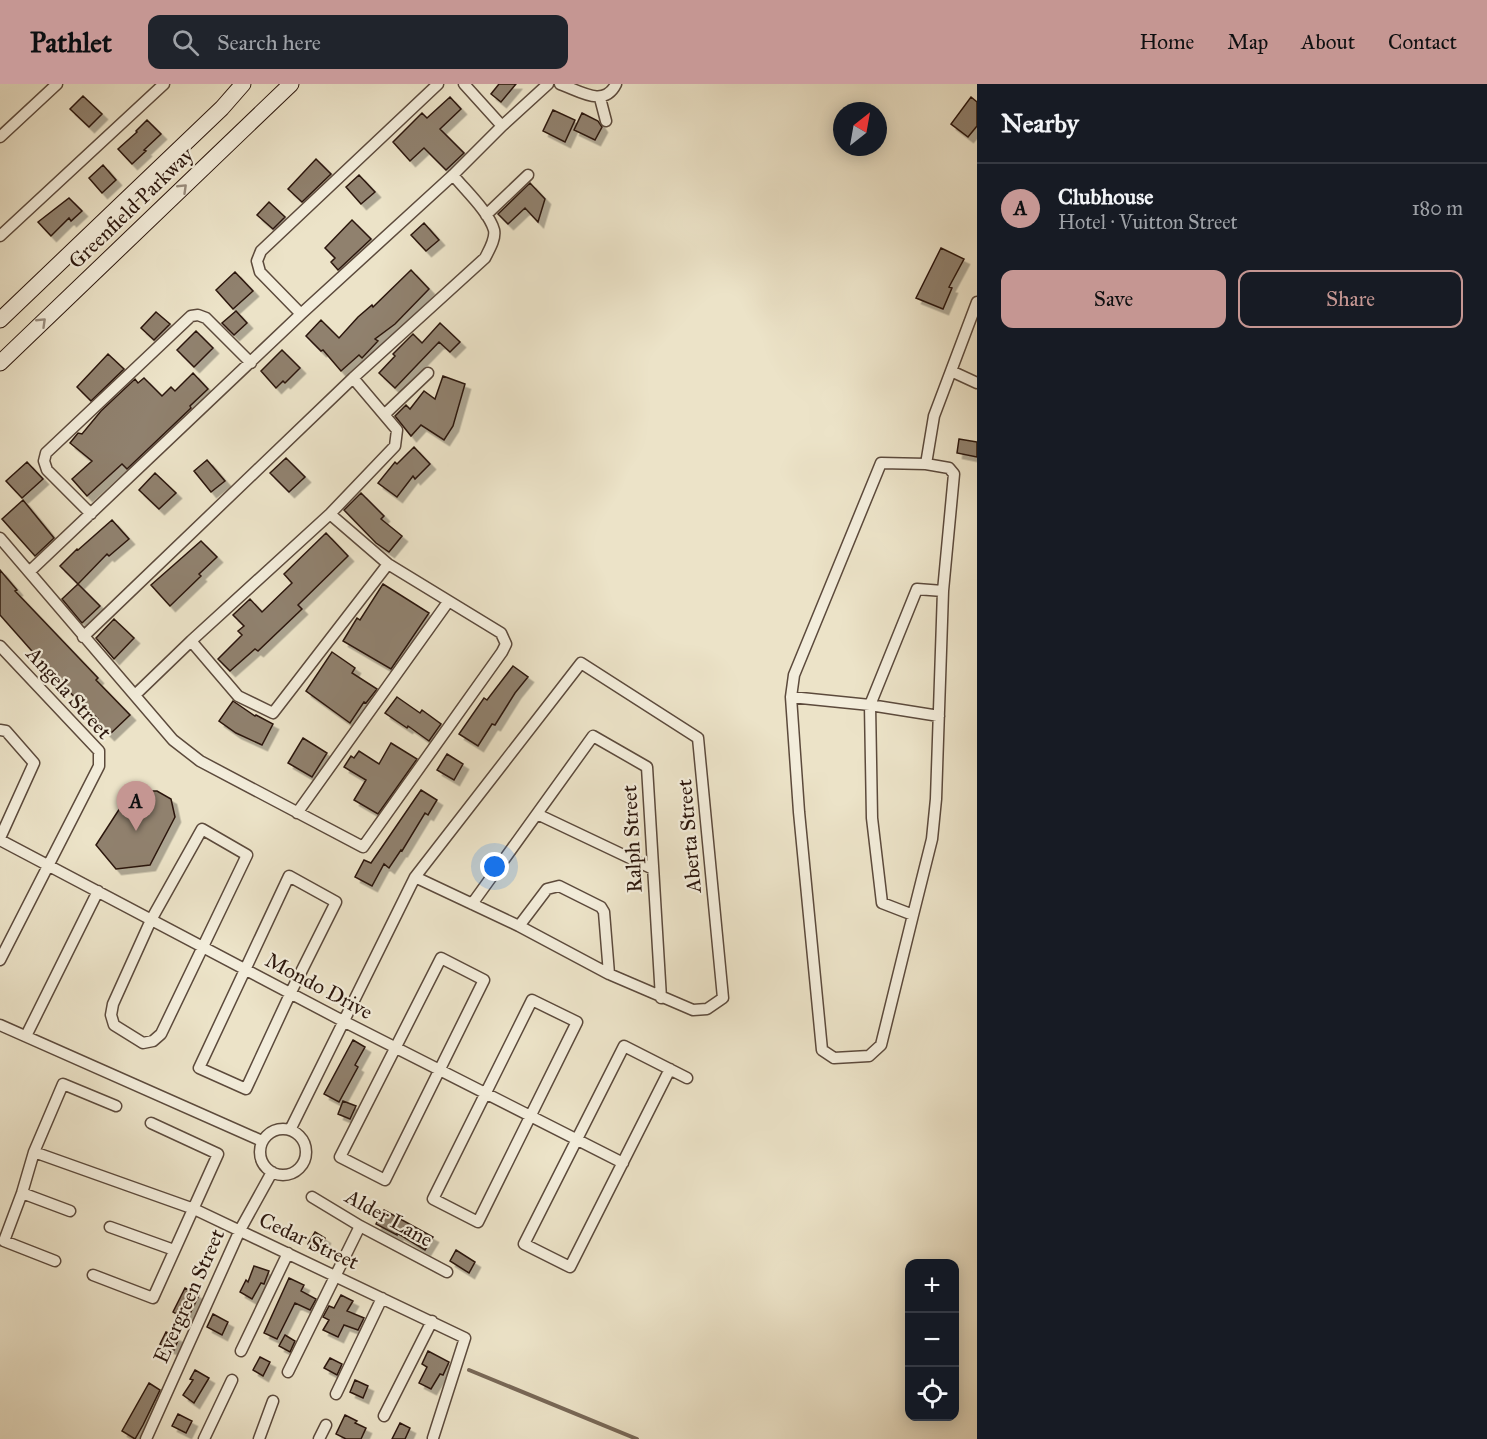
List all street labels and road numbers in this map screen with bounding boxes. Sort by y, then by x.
street label: Greenfield Parkway [63,141,200,274]
street label: Angela Street [20,641,118,745]
street label: Aberta Street [671,778,707,895]
street label: Ralph Street [616,784,648,894]
street label: Mondo Drive [261,947,377,1025]
street label: Alder Lane [340,1183,437,1253]
street label: Cedar Street [255,1207,364,1276]
street label: Evergreen Street [148,1224,230,1367]

